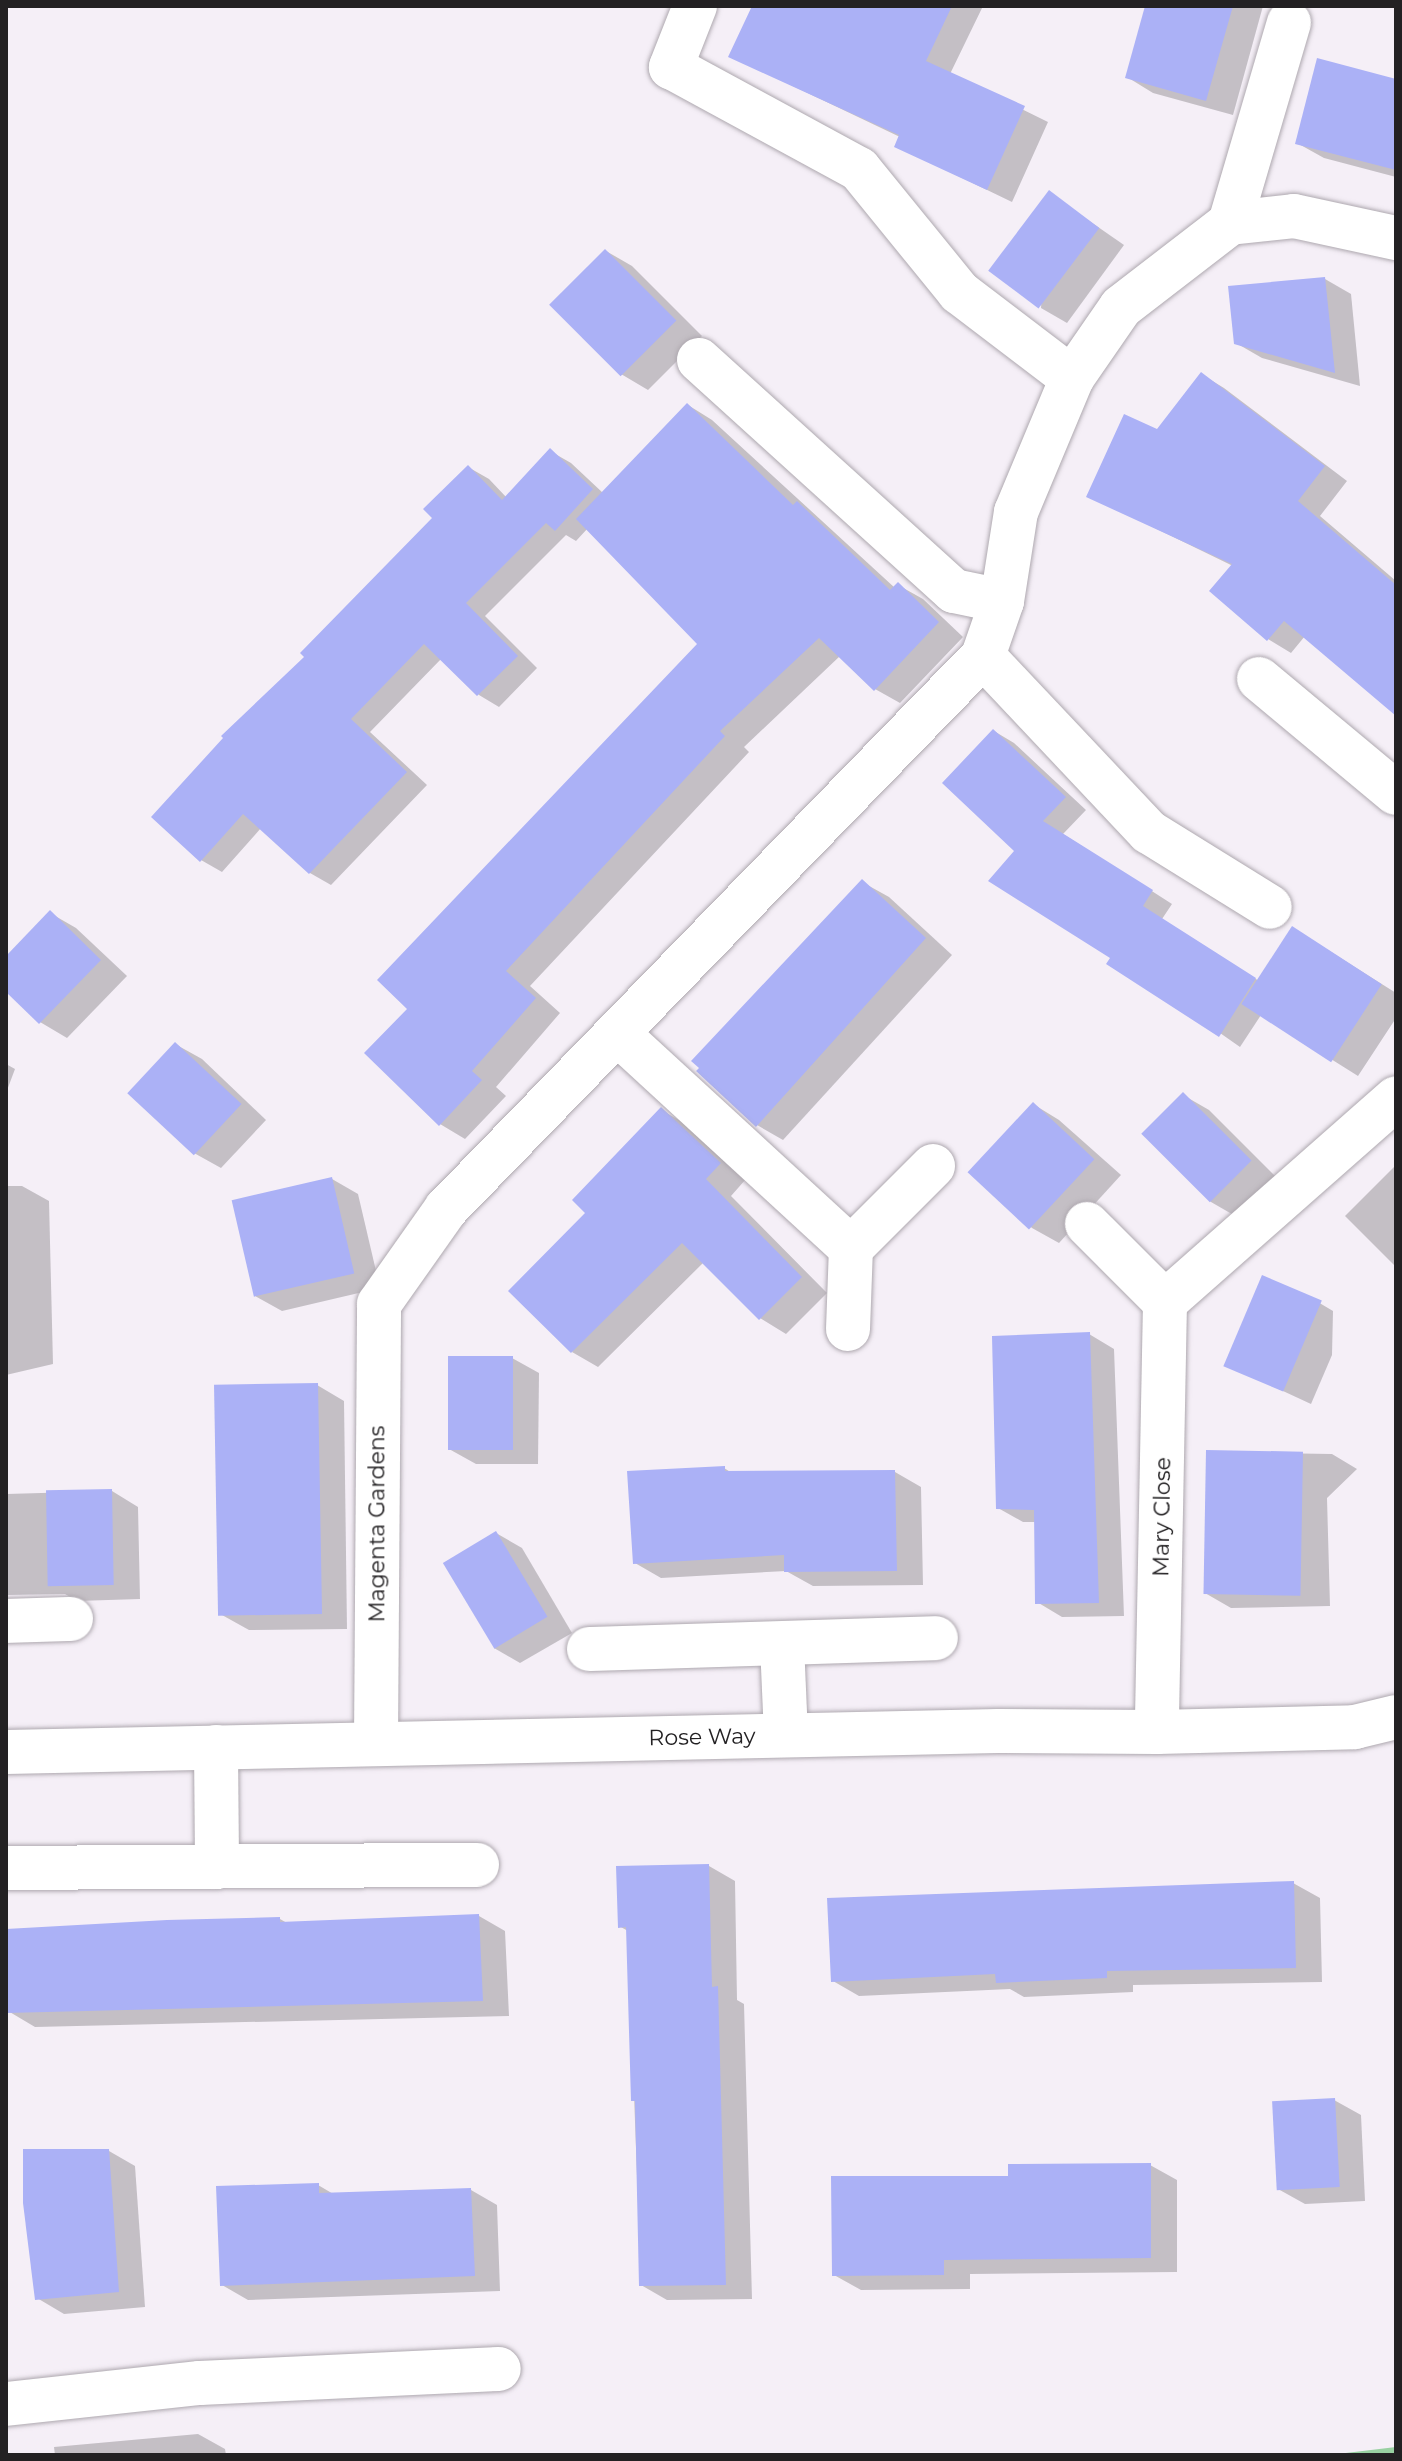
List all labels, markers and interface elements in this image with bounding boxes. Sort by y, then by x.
street label: Magenta Gardens [364,1426,390,1622]
street label: Mary Close [1148,1457,1176,1577]
street label: Rose Way [648,1723,756,1751]

